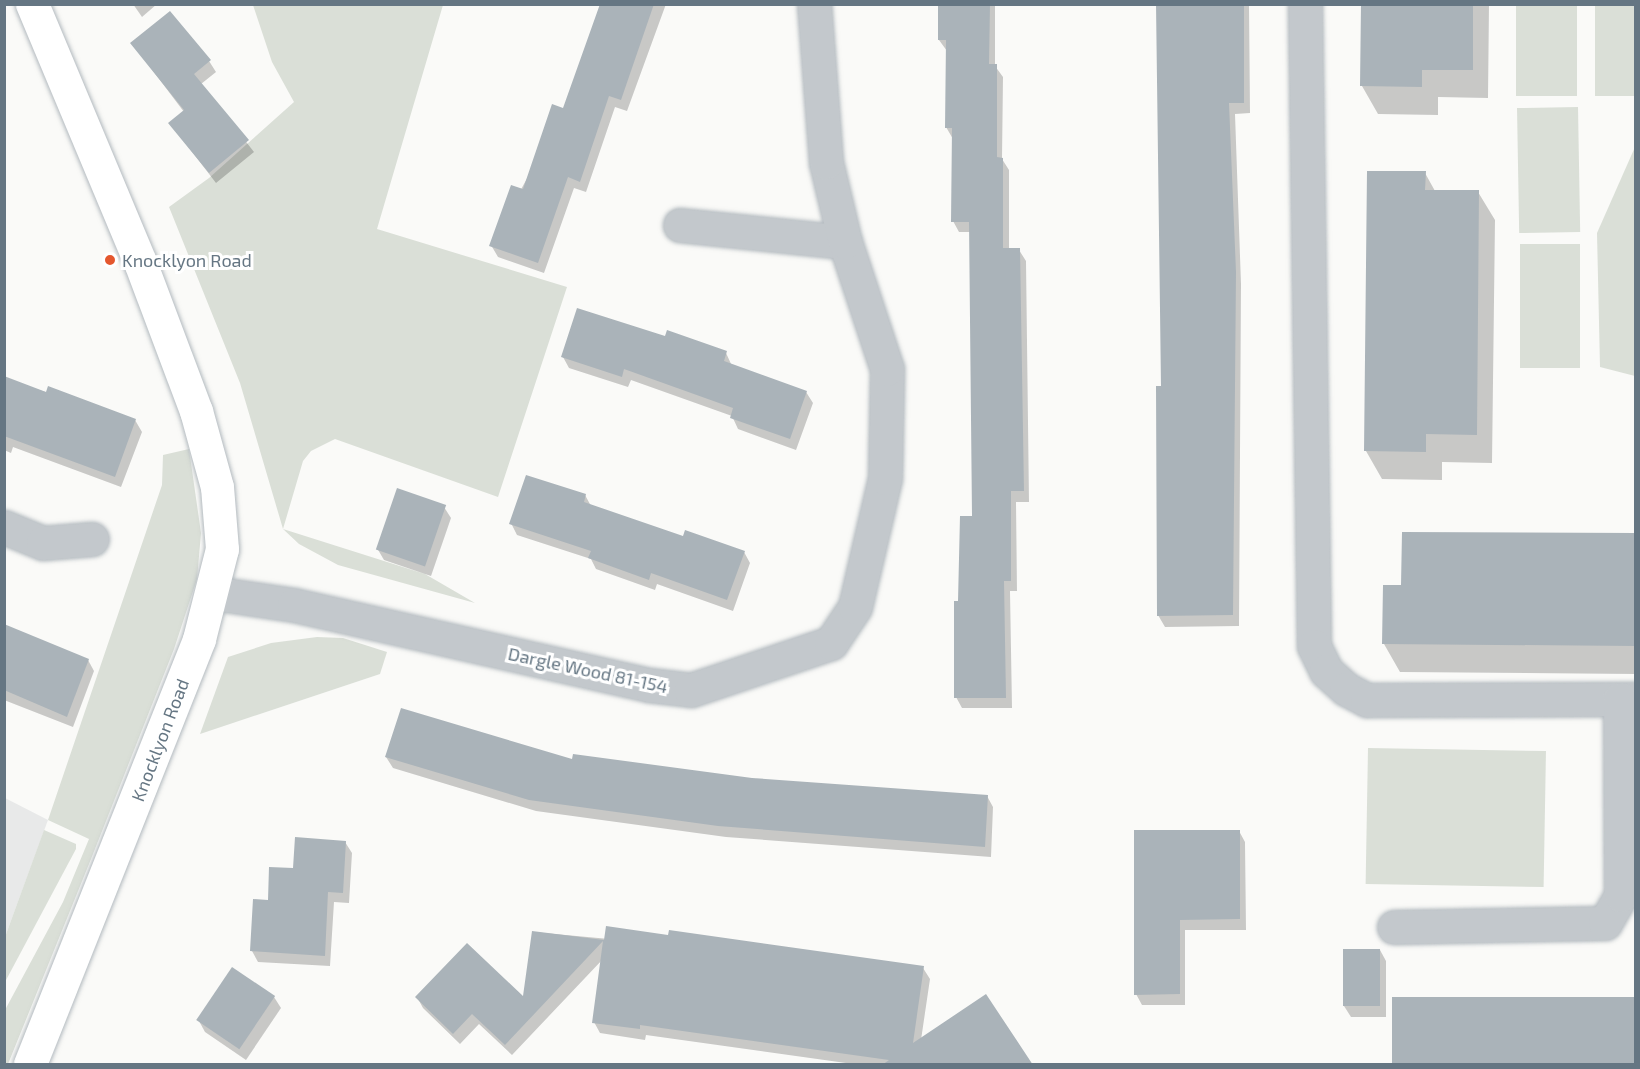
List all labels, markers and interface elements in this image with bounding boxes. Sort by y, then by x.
place label: Knocklyon Road [122,249,252,271]
marker: Knocklyon Road [103,253,117,267]
street label: Dargle Wood 81-154 [506,642,670,698]
street label: Knocklyon Road [127,676,193,804]

